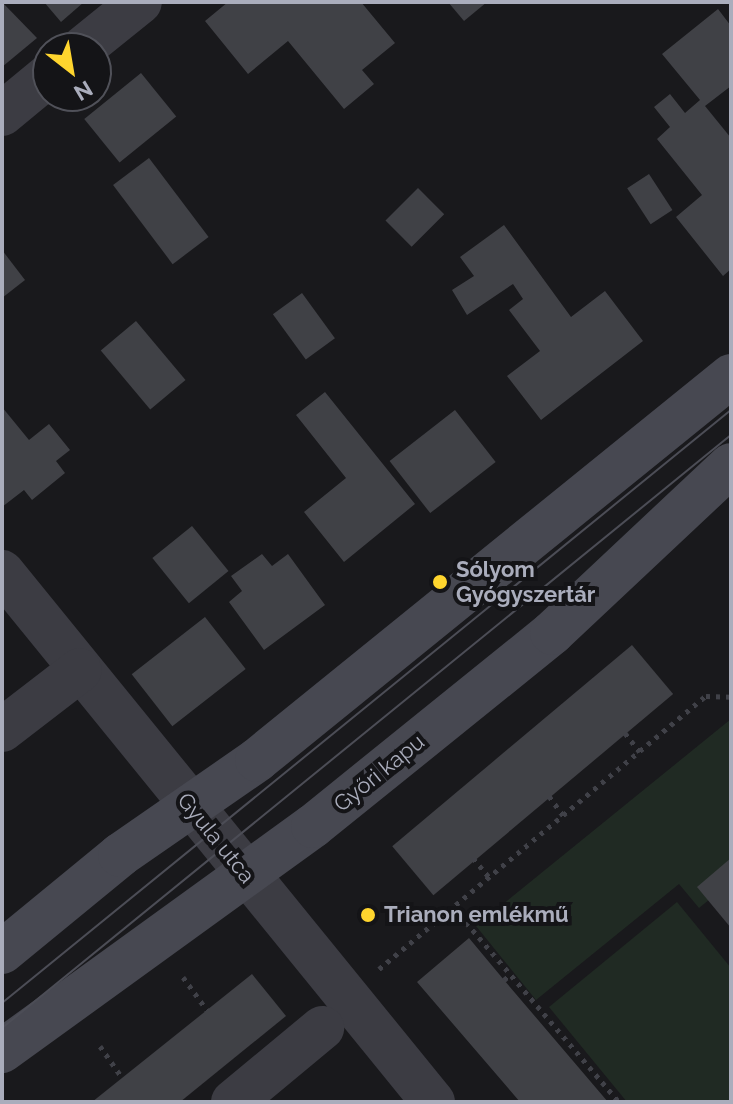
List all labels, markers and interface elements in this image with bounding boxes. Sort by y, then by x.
north arrow [32,32,112,112]
text: N [69,75,97,106]
place label: Sólyom Gyógyszertár [456,556,595,608]
marker: Sólyom Gyógyszertár [431,573,449,591]
street label: Győri kapu [329,729,429,817]
street label: Gyula utca [172,788,260,888]
place label: Trianon emlékmű [384,902,569,928]
marker: Trianon emlékmű [359,906,377,924]

